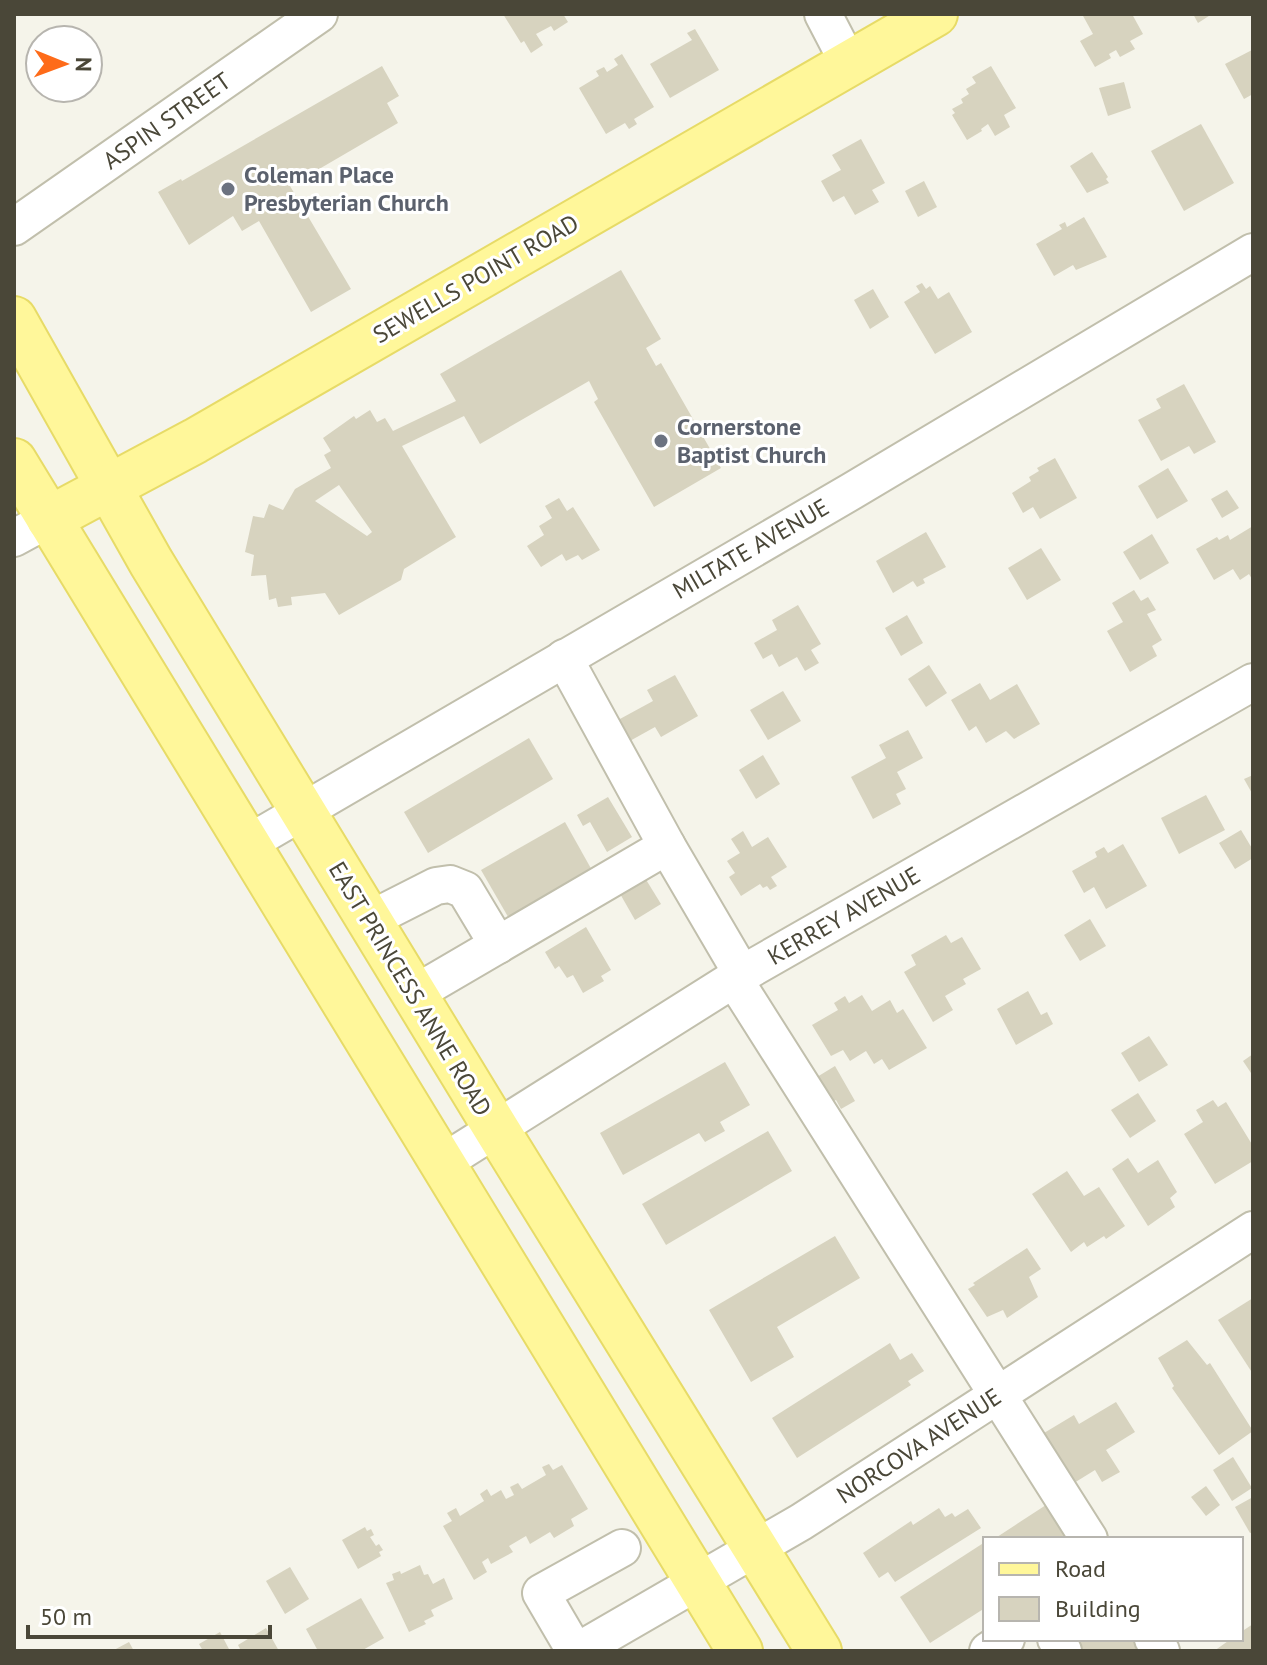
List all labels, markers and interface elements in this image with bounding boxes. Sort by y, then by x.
north arrow [24,24,104,104]
text: N [70,57,98,72]
street label: ASPIN STREET [97,65,237,176]
place label: Coleman Place Presbyterian Church [244,159,449,218]
marker: Coleman Place Presbyterian Church [219,180,237,198]
street label: SEWELLS POINT ROAD [367,207,584,350]
place label: Cornerstone Baptist Church [677,411,826,470]
marker: Cornerstone Baptist Church [652,432,670,450]
street label: MILTATE AVENUE [667,491,835,606]
street label: EAST PRINCESS ANNE ROAD [322,856,499,1122]
street label: KERREY AVENUE [762,859,926,972]
street label: NORCOVA AVENUE [831,1381,1007,1510]
legend [983,1537,1243,1641]
text: Road [1055,1553,1106,1584]
scale bar [28,1589,270,1639]
text: Building [1055,1593,1141,1624]
text: 50 m [40,1601,92,1632]

